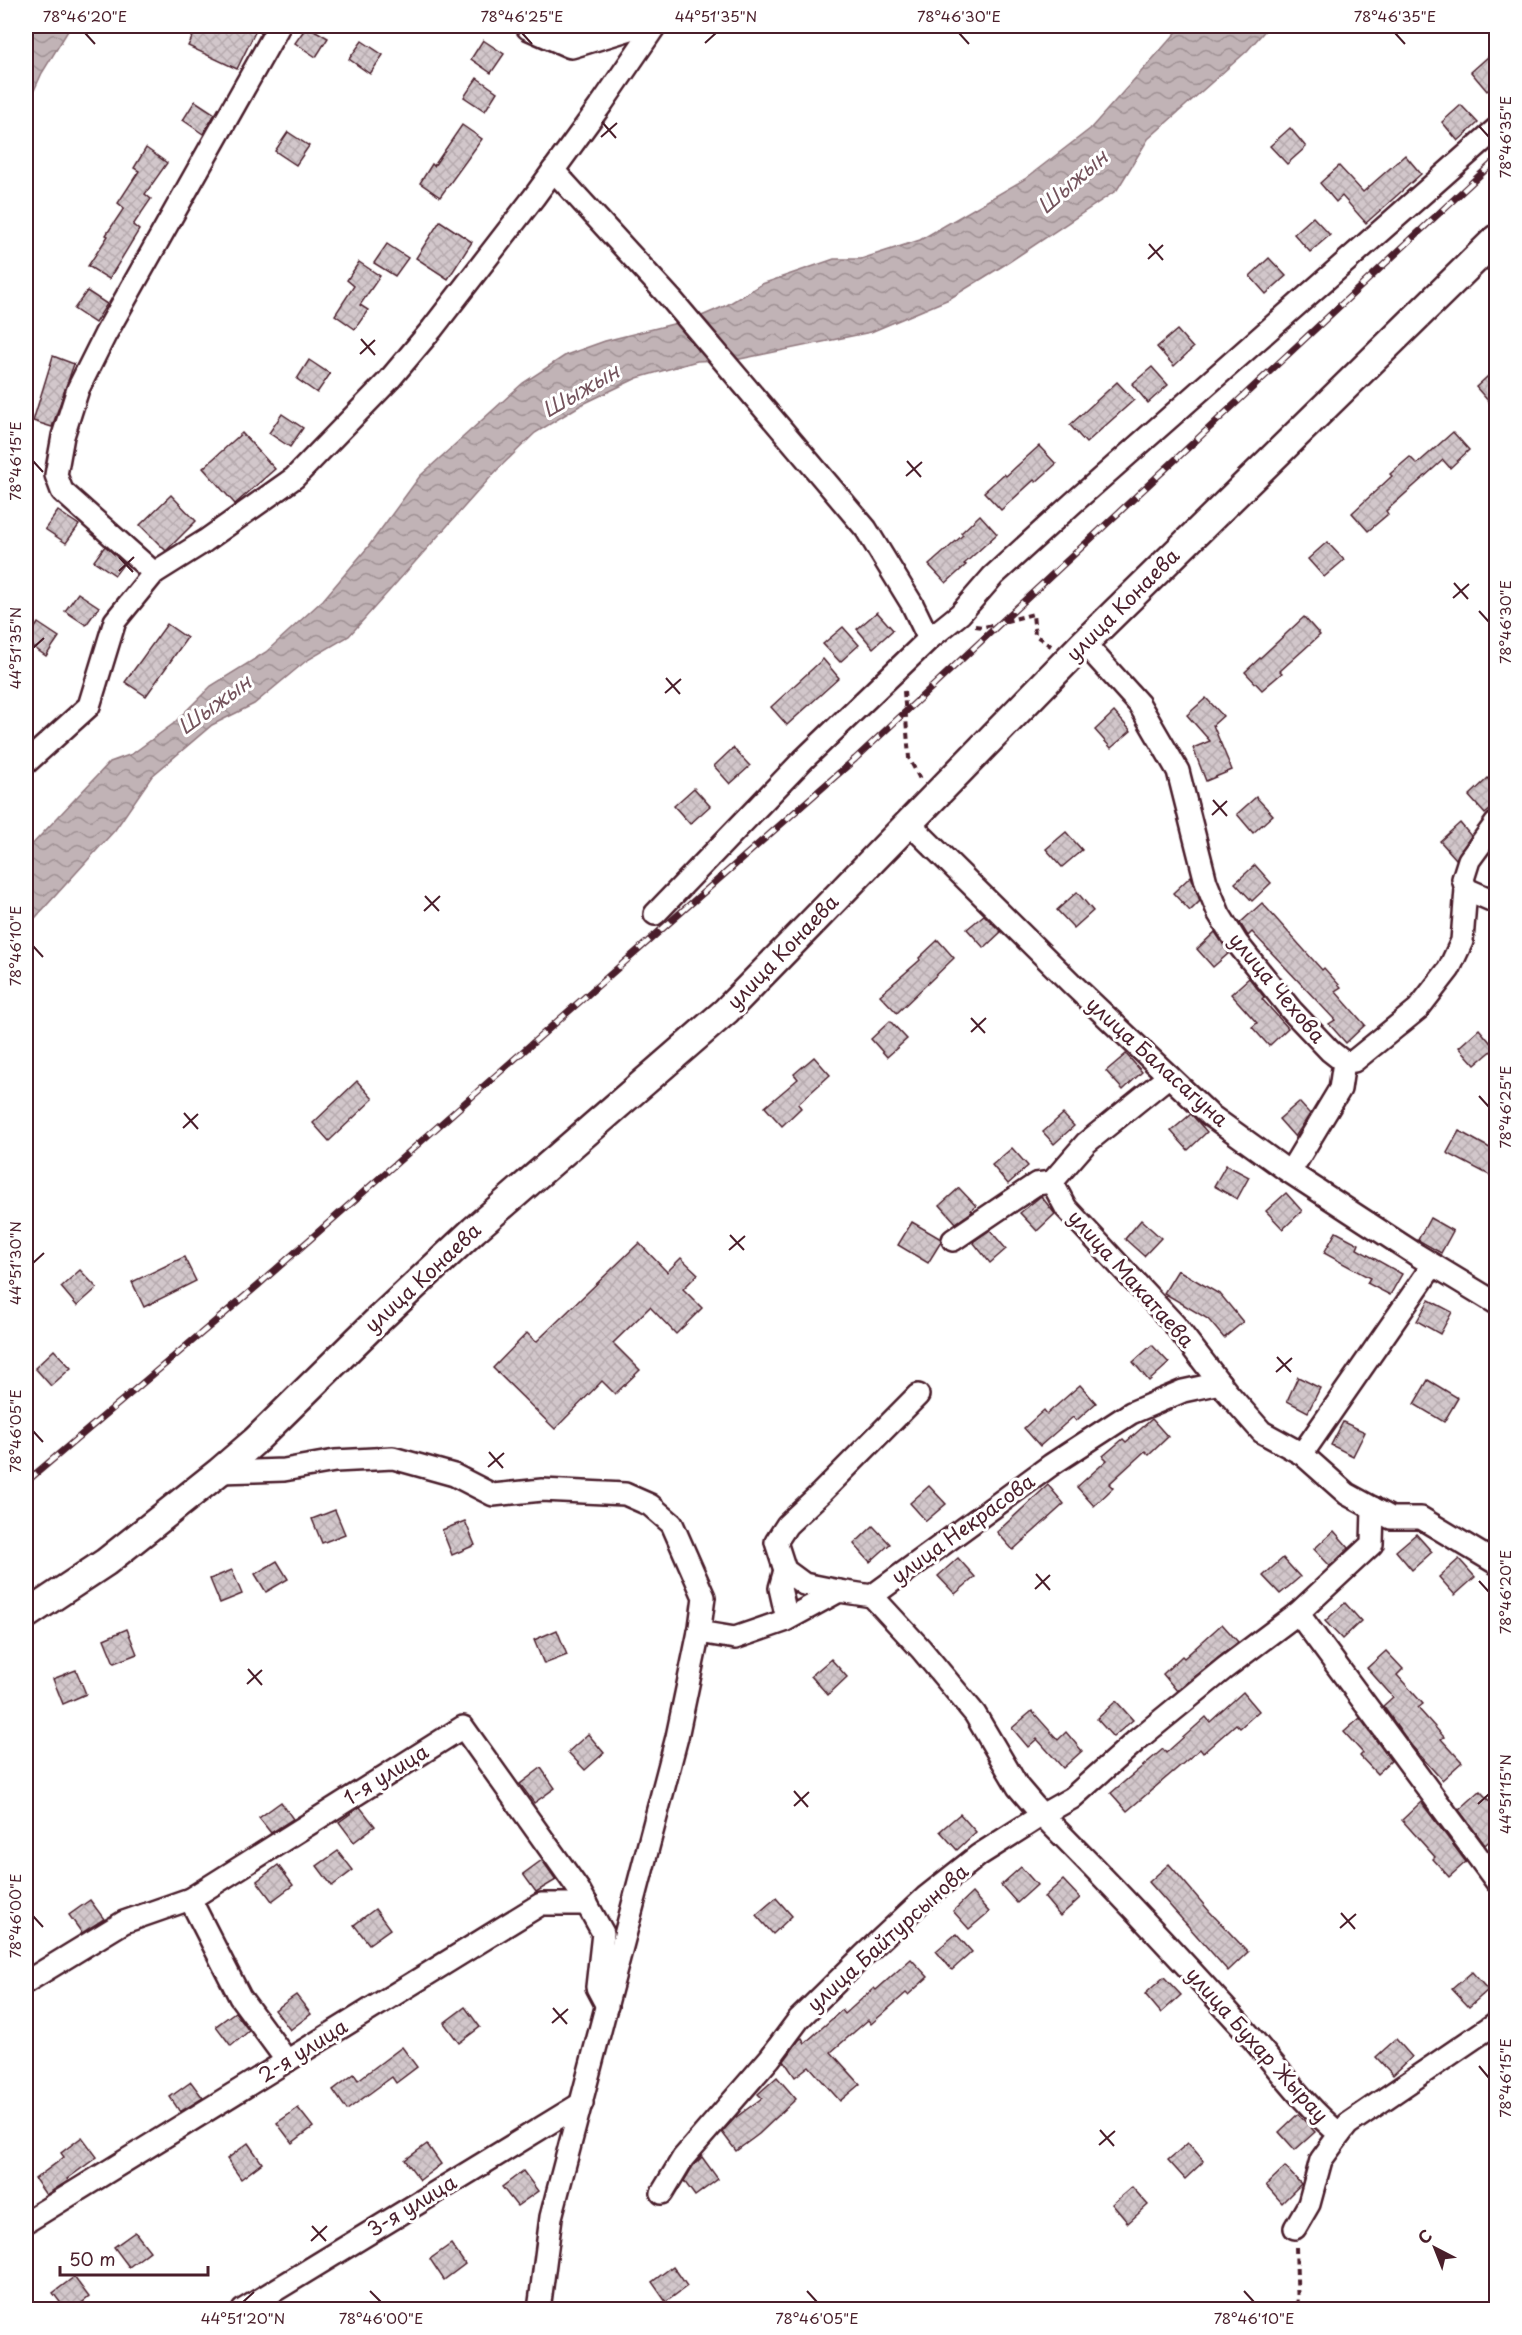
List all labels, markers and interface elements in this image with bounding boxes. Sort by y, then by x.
text: 78°46'20"E [43,4,127,27]
text: 78°46'25"E [480,4,564,27]
text: 44°51'35"N [675,4,757,27]
text: 78°46'30"E [917,4,1001,27]
text: 78°46'35"E [1354,4,1436,27]
text: 78°46'35"E [1493,96,1516,178]
water label: Шыжын [1029,140,1115,220]
water label: Шыжын [536,353,626,424]
text: 78°46'15"E [3,421,26,501]
street label: улица Конаева [1059,540,1186,668]
text: 78°46'30"E [1493,580,1516,664]
text: 44°51'35"N [3,607,26,689]
water label: Шыжын [170,665,259,741]
street label: улица Конаева [720,887,845,1016]
text: 78°46'10"E [3,906,26,986]
street label: улица Чехова [1222,926,1333,1050]
street label: улица Баласагуна [1080,989,1236,1134]
text: 78°46'25"E [1493,1065,1516,1149]
street label: улица Макатаева [1062,1203,1202,1354]
street label: улица Конаева [357,1215,488,1339]
text: 44°51'30"N [3,1221,26,1305]
text: 78°46'05"E [3,1389,26,1473]
street label: улица Некрасова [884,1465,1041,1591]
text: 78°46'20"E [1493,1550,1516,1634]
street label: 1-я улица [337,1736,434,1812]
text: 44°51'15"N [1493,1754,1516,1834]
street label: улица Байтурсынова [800,1856,975,2018]
text: 78°46'00"E [3,1874,26,1958]
street label: улица Бухар Жырау [1180,1960,1336,2129]
street label: 2-я улица [252,2011,353,2089]
text: 78°46'15"E [1493,2038,1516,2118]
street label: 3-я улица [361,2166,462,2244]
north arrow [1405,2218,1465,2278]
text: С [1412,2223,1437,2249]
scale bar [60,2239,208,2277]
text: 50 m [69,2245,116,2272]
text: 44°51'20"N [201,2306,285,2329]
text: 78°46'00"E [339,2306,423,2329]
text: 78°46'05"E [775,2306,859,2329]
text: 78°46'10"E [1214,2306,1294,2329]

